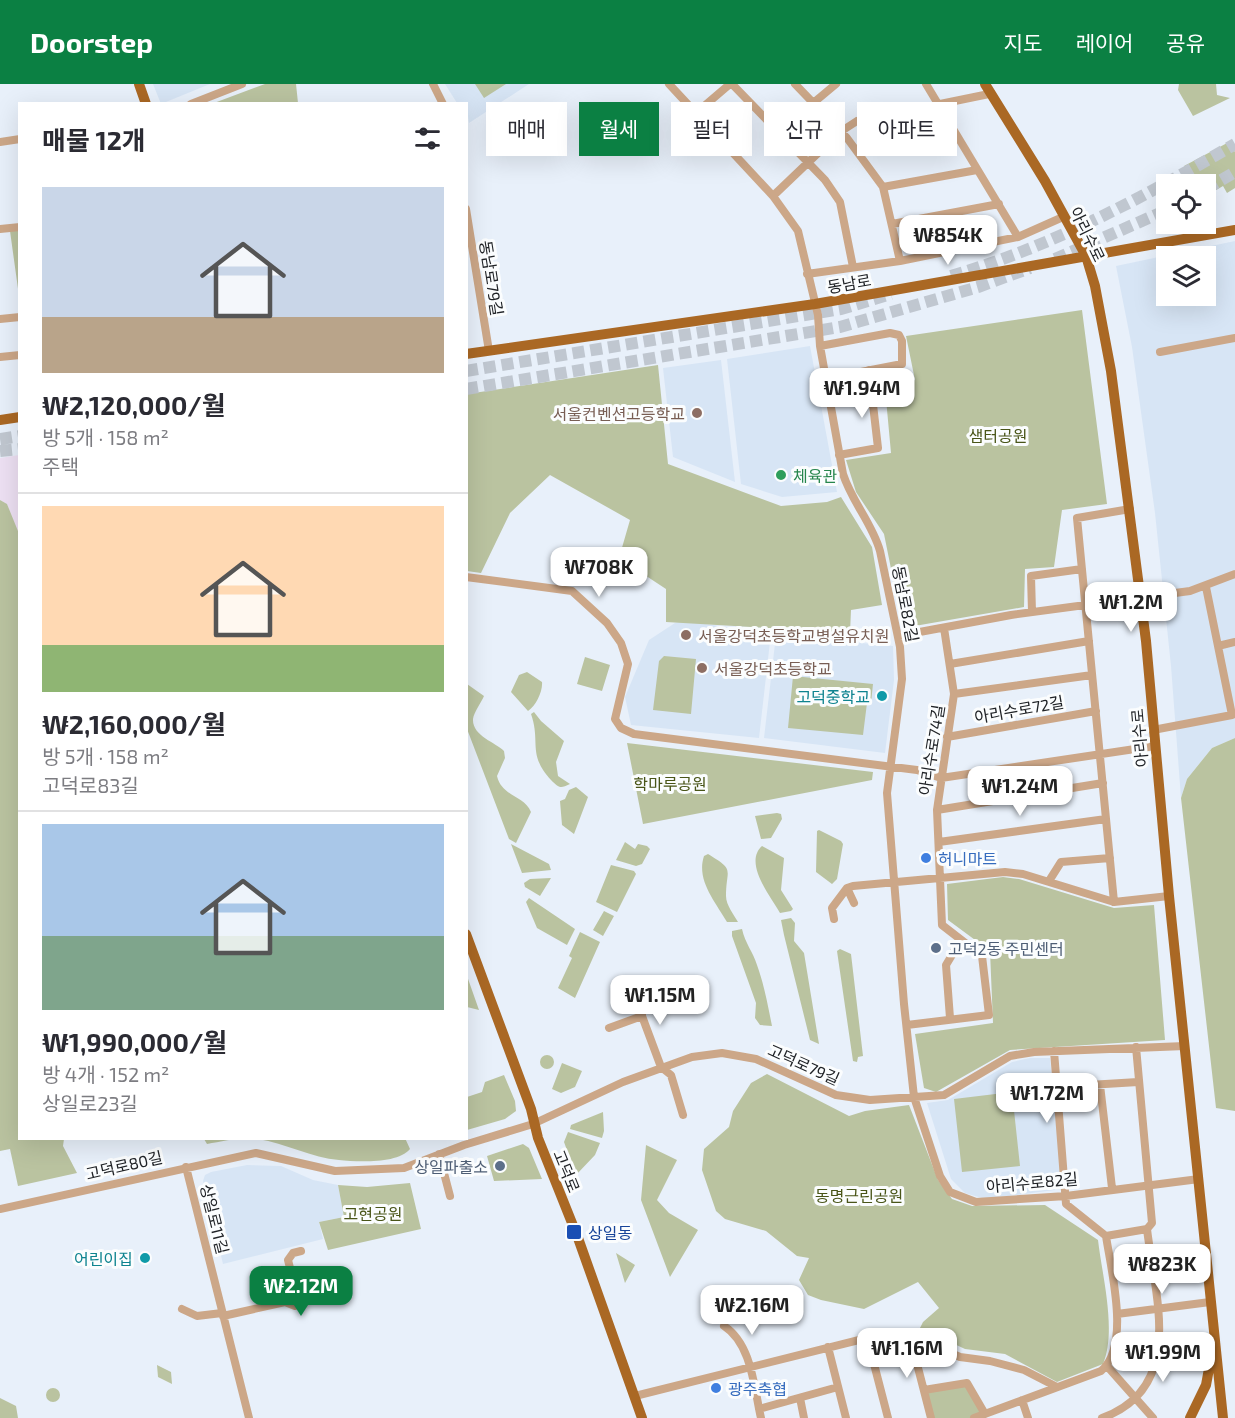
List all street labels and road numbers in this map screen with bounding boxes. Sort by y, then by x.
street label: 아리수로 [1067,203,1110,265]
street label: 동남로79길 [477,239,507,317]
street label: 동남로 [826,270,873,296]
street label: 동남로82길 [889,564,923,644]
street label: 아리수로72길 [973,692,1065,726]
street label: 아리수로74길 [914,703,948,797]
street label: 아리수로 [1127,708,1151,768]
street label: 고덕로79길 [765,1040,843,1088]
street label: 고덕로80길 [84,1147,164,1183]
street label: 고덕로 [550,1147,584,1195]
street label: 아리수로82길 [985,1169,1079,1195]
street label: 상일로11길 [197,1182,233,1256]

